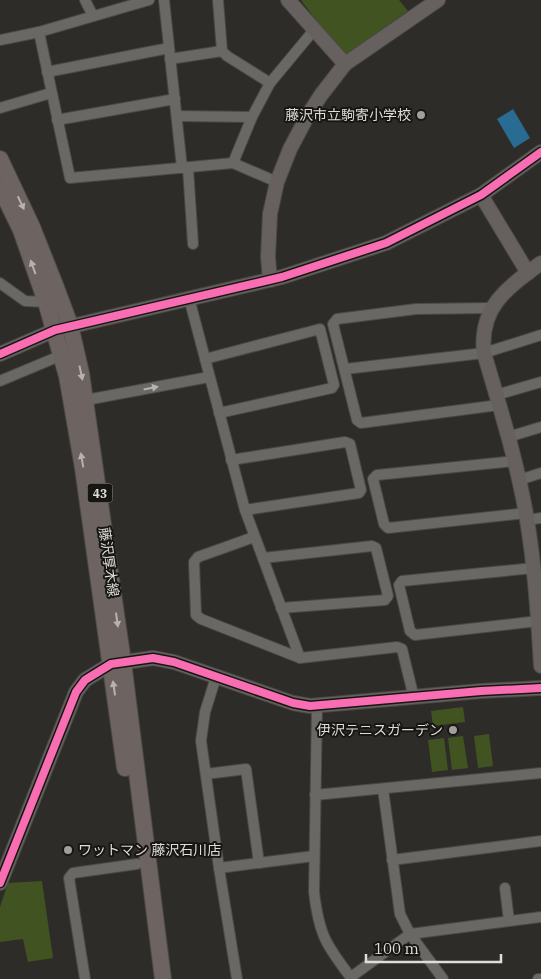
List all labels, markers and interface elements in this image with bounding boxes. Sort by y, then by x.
place label: 藤沢市立駒寄小学校 [285,106,411,124]
marker: 藤沢市立駒寄小学校 [415,109,427,121]
one-way arrow [17,196,25,210]
one-way arrow [29,259,37,274]
one-way arrow [77,365,85,381]
one-way arrow [143,383,159,391]
one-way arrow [77,451,85,467]
road number: 43 [88,483,112,502]
street label: 藤沢厚木線 [95,526,123,598]
one-way arrow [113,613,121,629]
one-way arrow [110,680,118,696]
place label: 伊沢テニスガーデン [317,721,443,739]
marker: 伊沢テニスガーデン [447,724,459,736]
place label: ワットマン 藤沢石川店 [78,841,221,859]
marker: ワットマン 藤沢石川店 [62,844,74,856]
scale bar [366,932,501,964]
text: 100 m [374,939,419,958]

